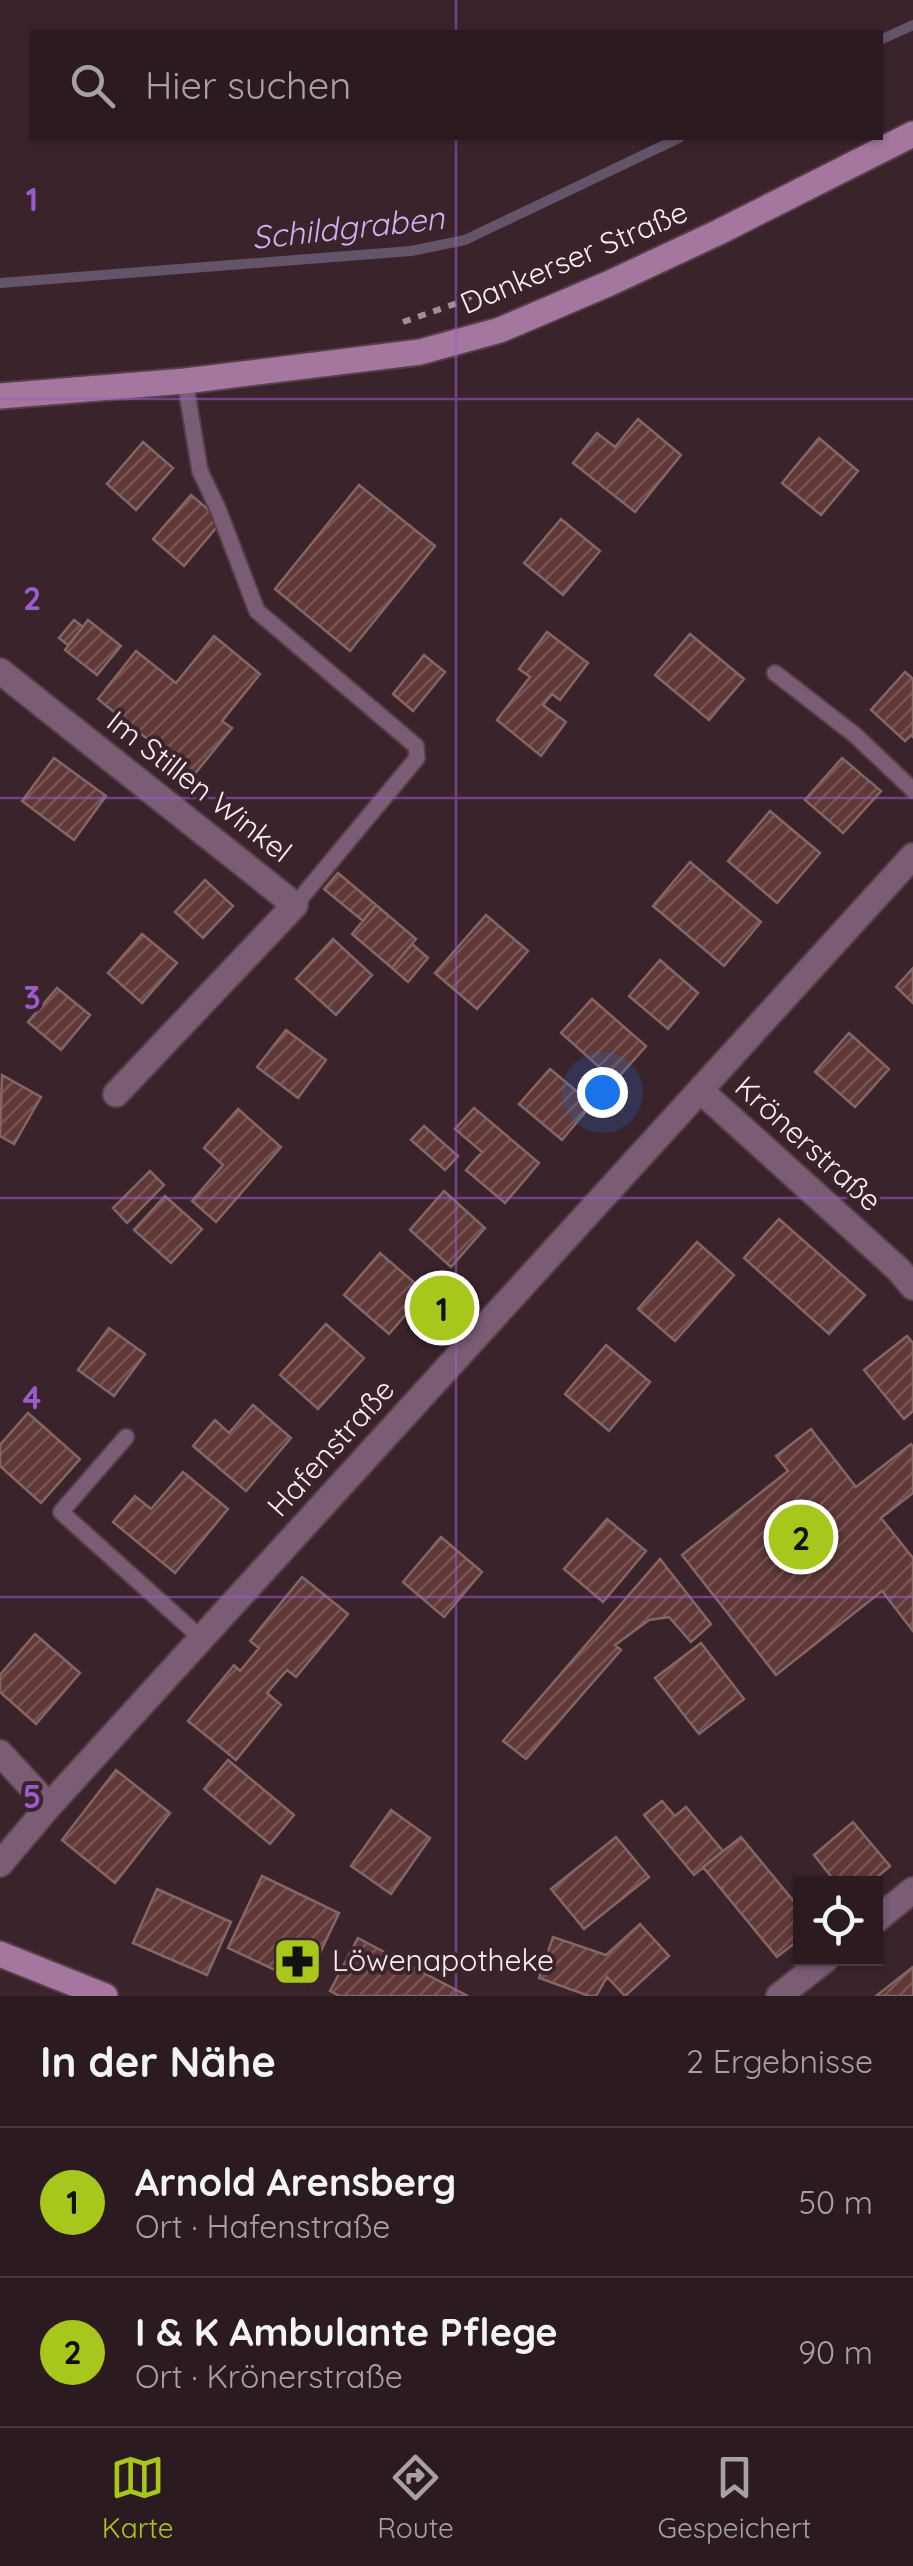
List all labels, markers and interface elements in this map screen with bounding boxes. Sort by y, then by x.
search box [30,30,883,140]
icon: search [65,58,120,113]
text: Hier suchen [145,61,351,109]
text: 1 [26,179,38,219]
street label: Dankerser Straße [454,192,693,322]
water label: Schildgraben [250,197,448,257]
text: 2 [23,578,41,618]
street label: Im Stillen Winkel [99,702,300,870]
text: 3 [23,977,41,1017]
your location [577,1067,628,1118]
street label: Krönerstraße [727,1067,890,1219]
pin: 1 [410,1270,474,1346]
street label: Hafenstraße [258,1371,402,1524]
text: 4 [23,1377,42,1417]
pin: 2 [768,1500,834,1574]
text: 5 [23,1776,41,1816]
map controls [793,1876,883,1966]
button: locate [793,1876,883,1966]
pharmacy icon: Löwenapotheke [271,1935,323,1987]
place label: Löwenapotheke [332,1941,554,1979]
text: In der Nähe [40,2035,276,2088]
text: 2 Ergebnisse [686,2041,873,2081]
text: Arnold Arensberg [135,2158,456,2206]
text: 1 [66,2182,79,2222]
text: 50 m [799,2182,873,2222]
text: Ort · Hafenstraße [135,2206,390,2246]
text: I & K Ambulante Pflege [135,2308,558,2356]
text: 2 [63,2332,82,2372]
text: 90 m [798,2332,873,2372]
text: Ort · Krönerstraße [135,2356,403,2396]
tab: Karte [102,2450,174,2545]
tab: Route [377,2450,454,2545]
tab: Gespeichert [657,2450,811,2545]

